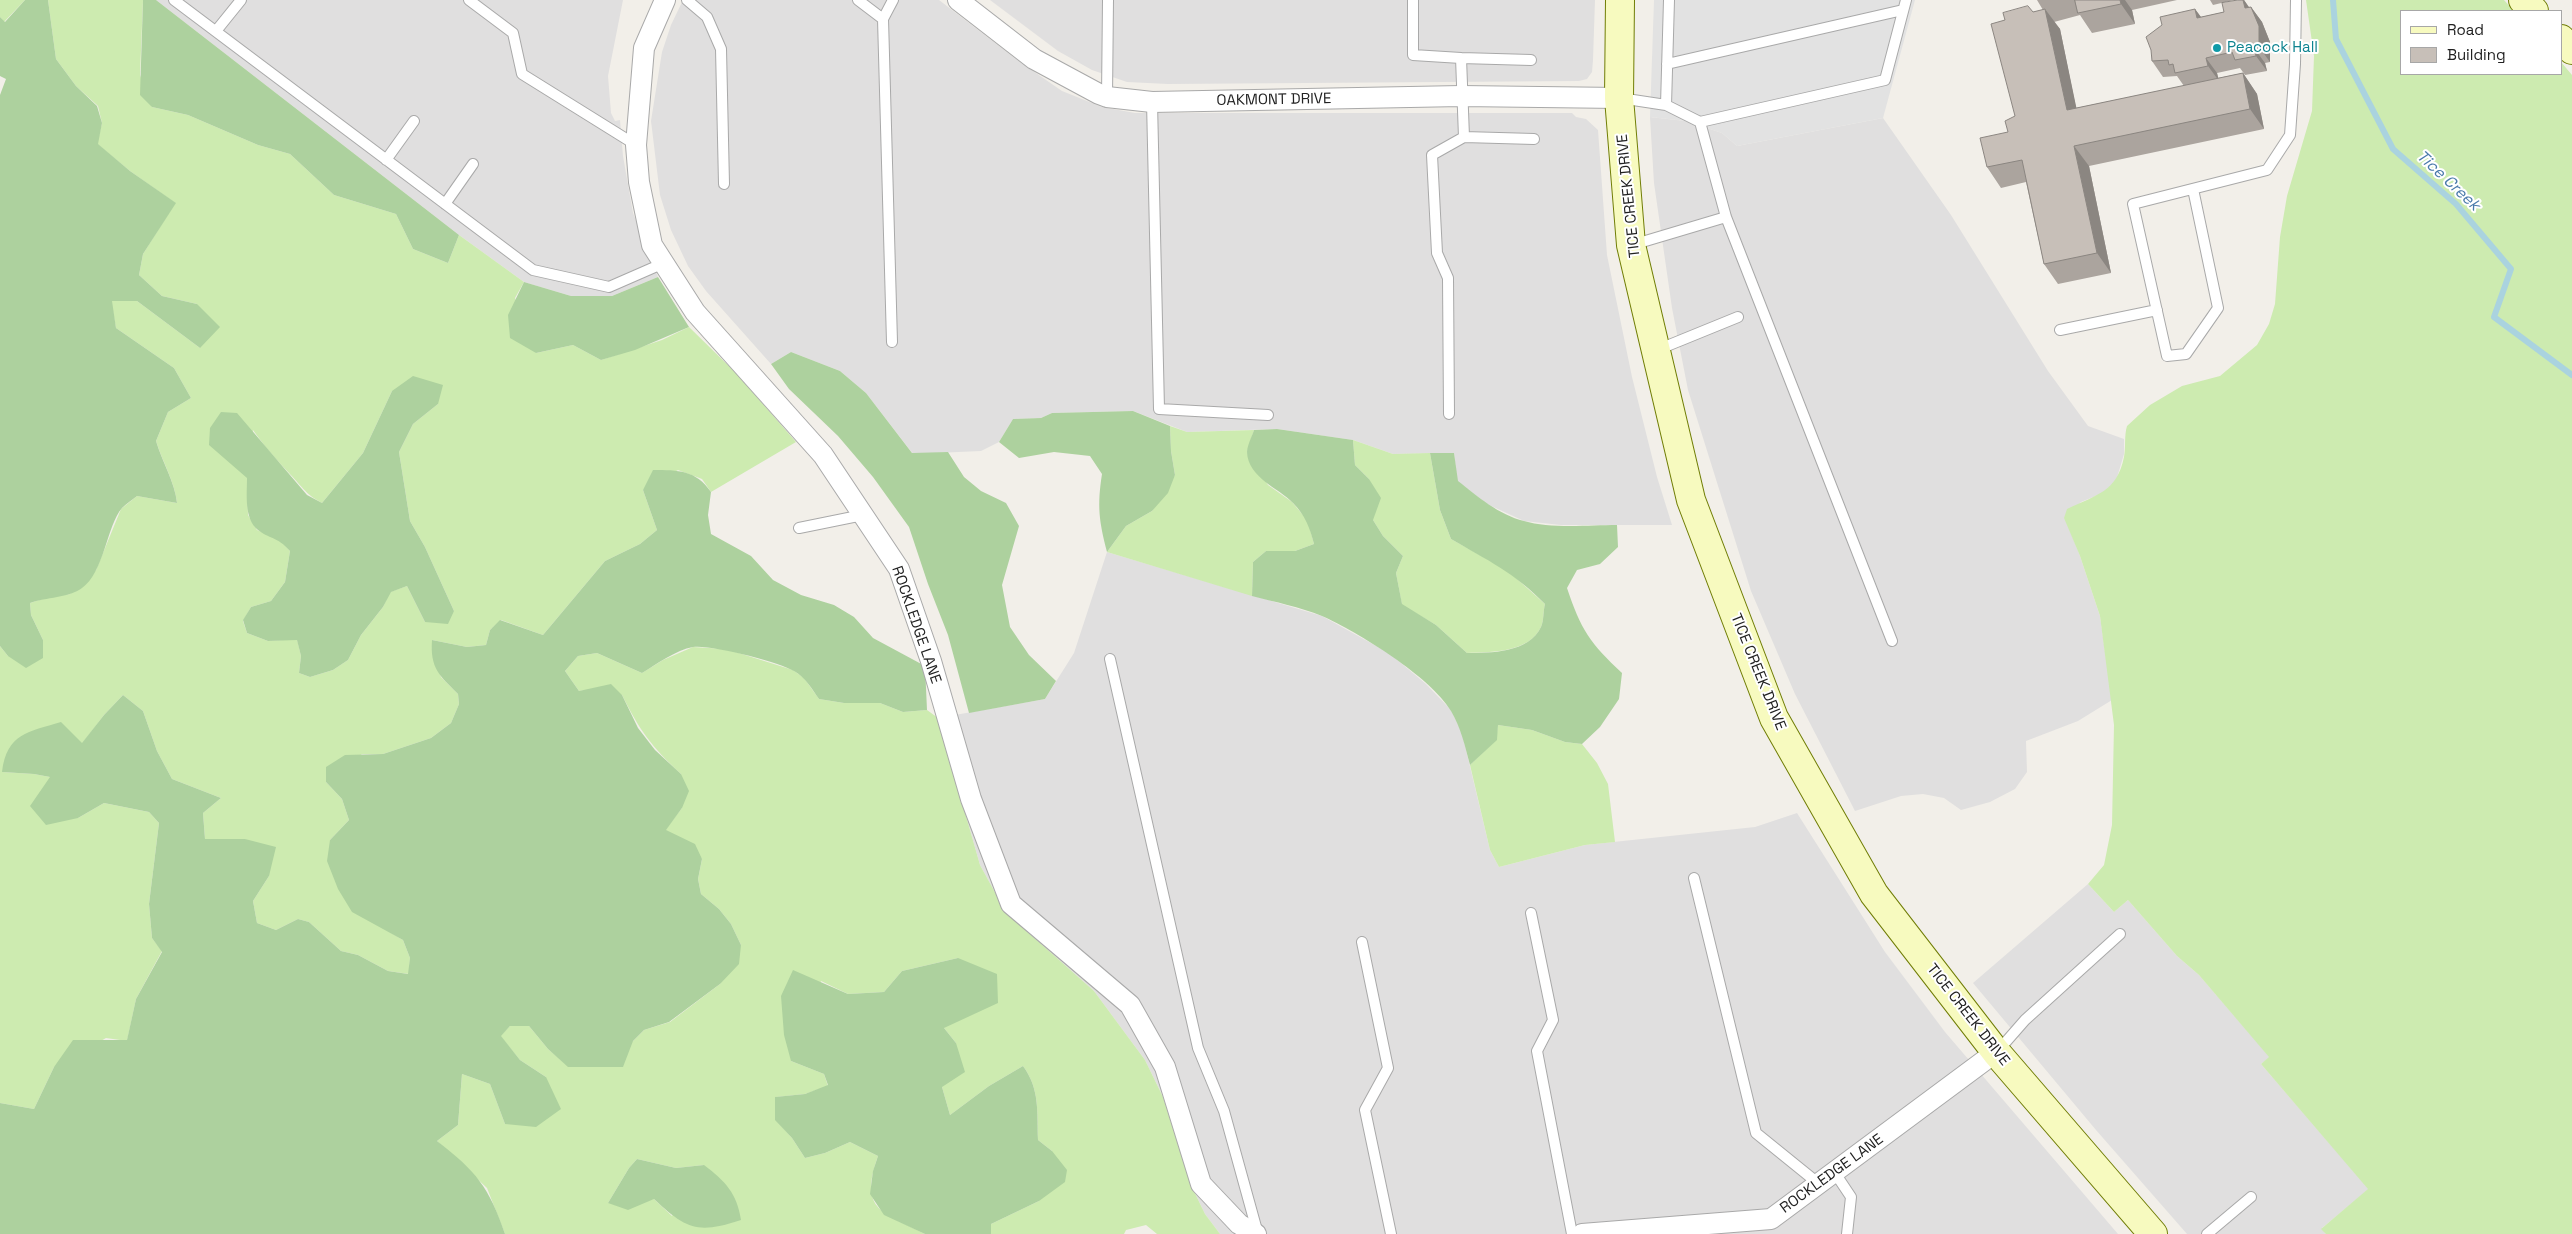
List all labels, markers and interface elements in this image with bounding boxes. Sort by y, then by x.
legend [2400,10,2562,75]
text: Road [2447,20,2484,39]
place label: Peacock Hall [2227,39,2318,57]
marker: Peacock Hall [2211,42,2223,54]
text: Building [2447,45,2506,64]
street label: OAKMONT DRIVE [1216,90,1332,110]
street label: TICE CREEK DRIVE [1614,133,1644,259]
water label: Tice Creek [2412,147,2484,215]
street label: ROCKLEDGE LANE [887,564,945,686]
street label: TICE CREEK DRIVE [1726,611,1790,733]
street label: TICE CREEK DRIVE [1923,961,2013,1069]
street label: ROCKLEDGE LANE [1777,1131,1887,1217]

